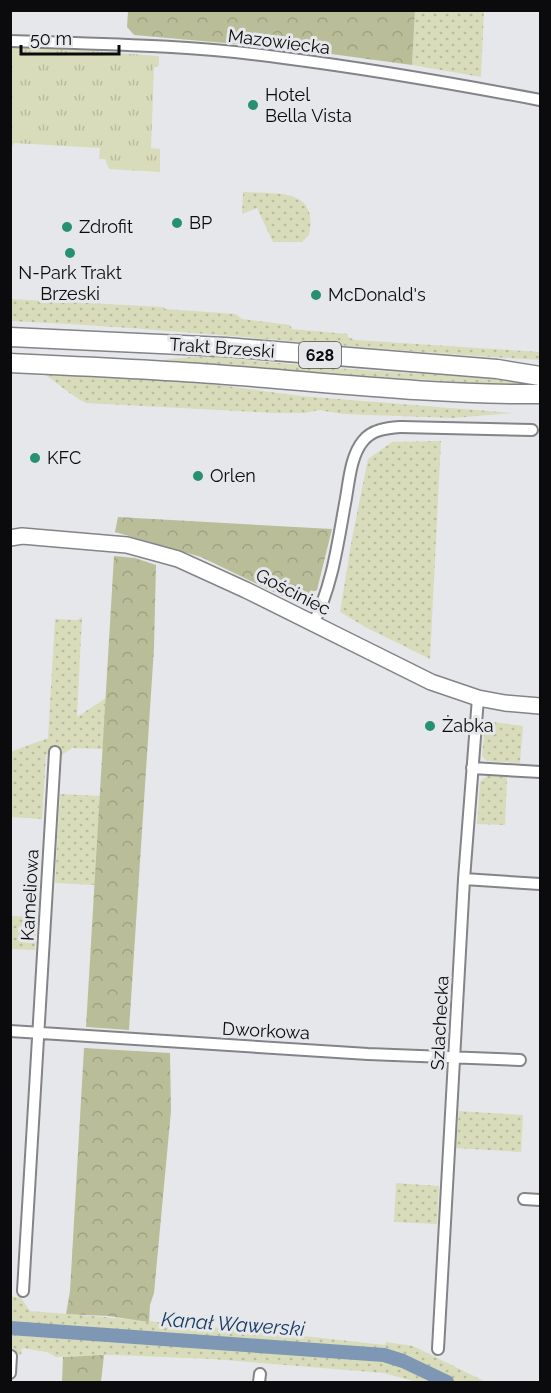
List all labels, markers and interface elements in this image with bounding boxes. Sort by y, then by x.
scale bar [21,18,118,56]
street label: Mazowiecka [227,25,331,58]
text: 50 m [30,28,72,49]
place label: Hotel Bella Vista [265,84,352,126]
marker: Hotel Bella Vista [246,98,260,112]
place label: BP [189,212,212,233]
place label: Zdrofit [79,216,133,237]
marker: BP [170,216,184,230]
marker: Zdrofit [60,220,74,234]
marker: N-Park Trakt Brzeski [63,246,77,260]
place label: N-Park Trakt Brzeski [18,262,122,304]
place label: McDonald's [328,284,426,305]
marker: McDonald's [309,288,323,302]
street label: Trakt Brzeski [169,333,275,362]
road number: 628 [299,342,341,368]
place label: KFC [47,447,81,468]
marker: KFC [28,451,42,465]
place label: Orlen [210,465,256,486]
marker: Orlen [191,469,205,483]
street label: Gościniec [252,564,334,619]
place label: Żabka [442,715,494,736]
marker: Żabka [423,719,437,733]
street label: Kameliowa [17,849,42,941]
street label: Szlachecka [427,975,452,1071]
street label: Dworkowa [222,1018,310,1043]
water label: Kanał Wawerski [161,1307,306,1341]

